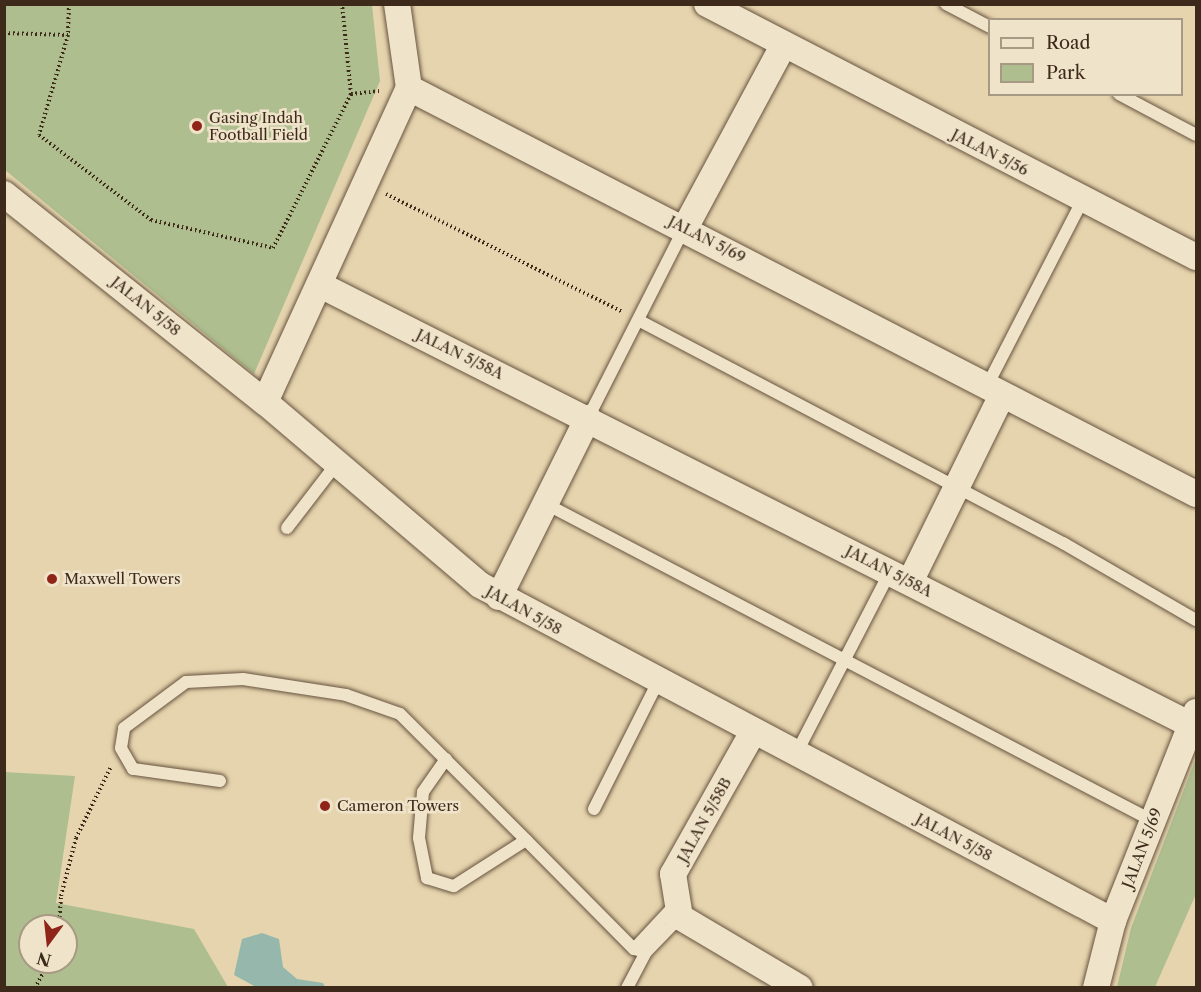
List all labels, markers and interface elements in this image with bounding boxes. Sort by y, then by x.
legend [988,18,1183,96]
text: Road [1046,32,1091,54]
text: Park [1046,62,1085,84]
place label: Gasing Indah Football Field [209,108,308,143]
marker: Gasing Indah Football Field [190,119,204,133]
street label: JALAN 5/56 [948,125,1032,179]
street label: JALAN 5/69 [665,212,749,266]
street label: JALAN 5/58 [108,273,184,339]
street label: JALAN 5/58A [413,325,507,383]
street label: JALAN 5/58A [842,541,936,601]
place label: Maxwell Towers [64,570,181,588]
marker: Maxwell Towers [45,572,59,586]
street label: JALAN 5/58 [483,582,565,638]
street label: JALAN 5/58B [673,774,735,866]
place label: Cameron Towers [337,797,459,815]
marker: Cameron Towers [318,799,332,813]
street label: JALAN 5/69 [1118,805,1166,891]
street label: JALAN 5/58 [913,809,995,865]
north arrow [18,914,78,974]
text: N [35,948,53,971]

